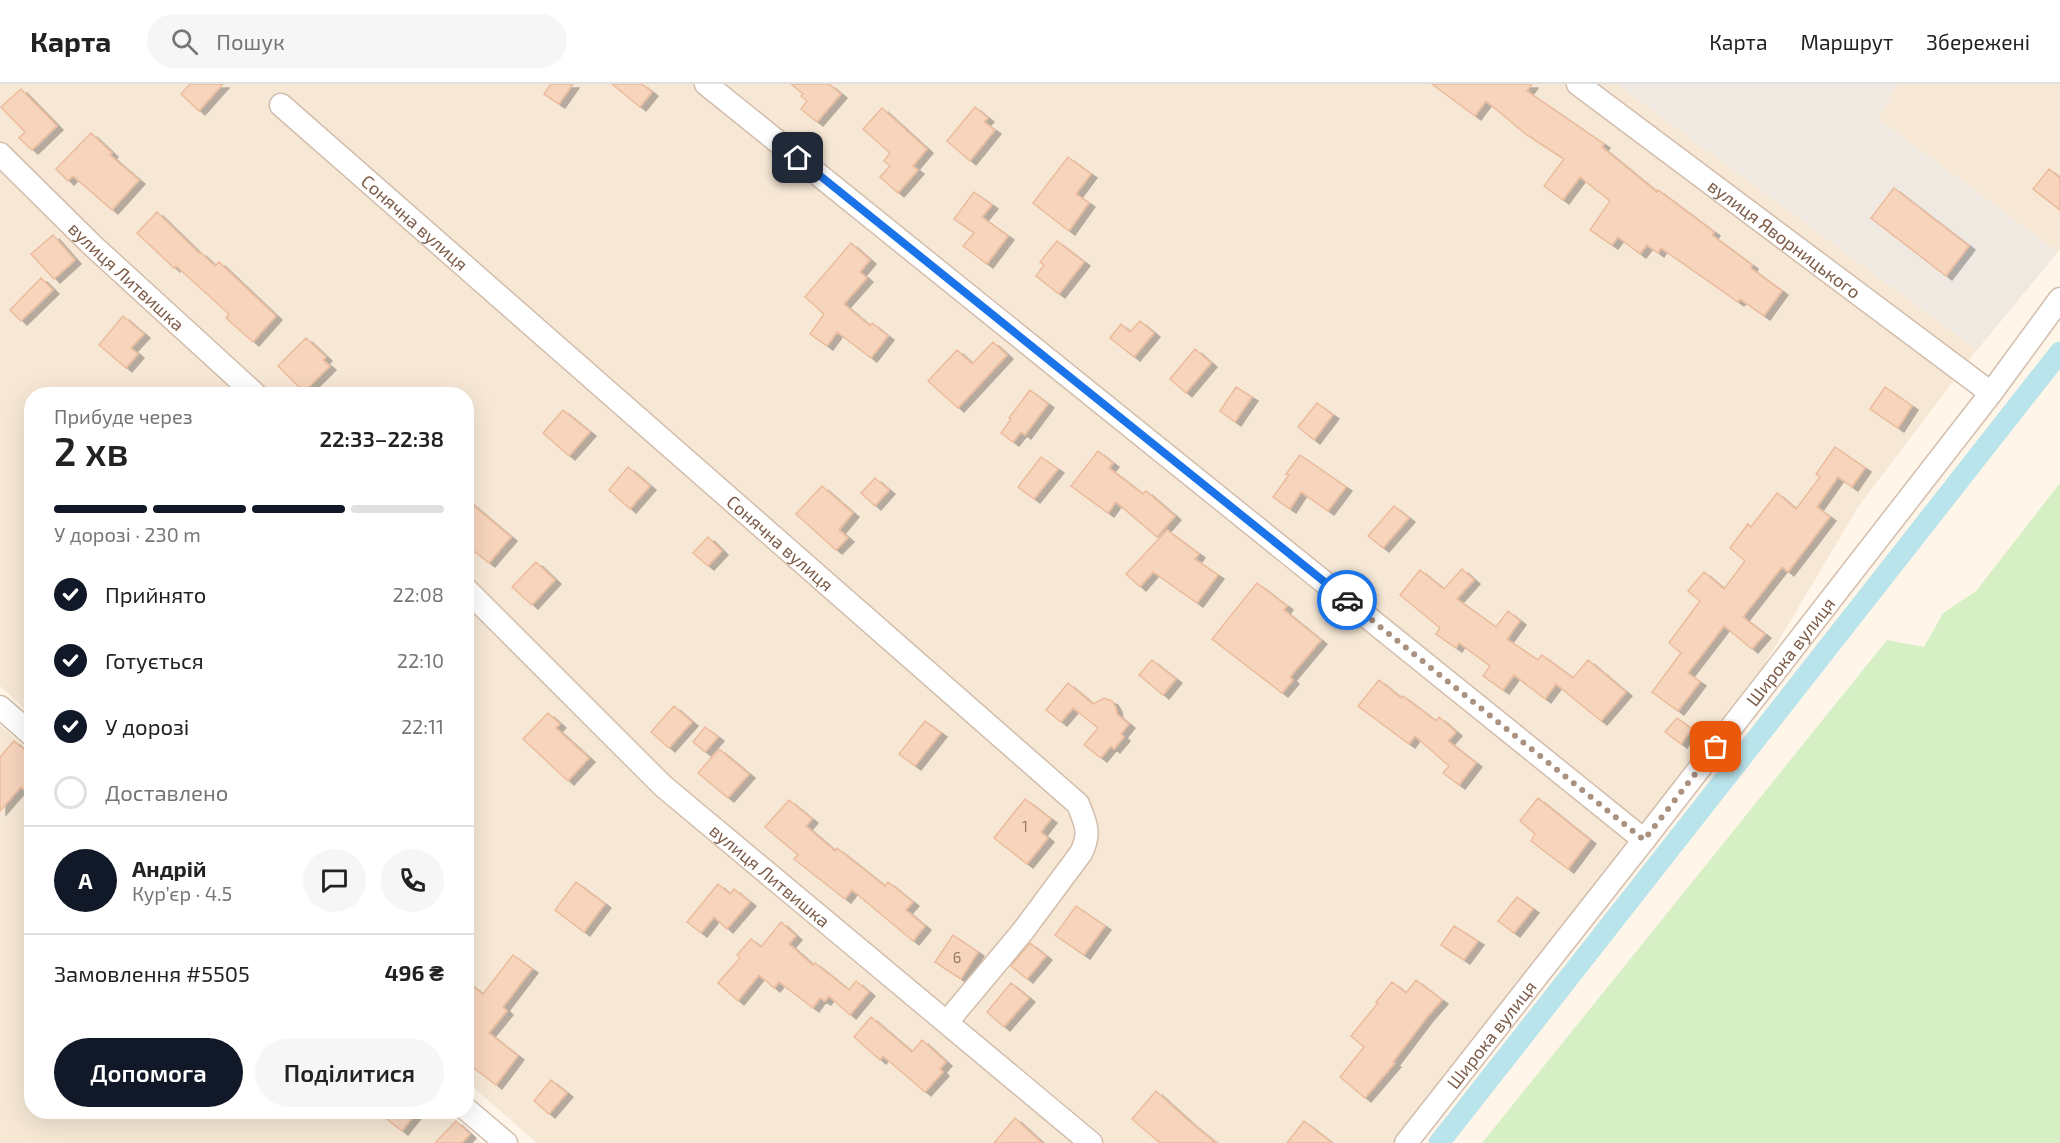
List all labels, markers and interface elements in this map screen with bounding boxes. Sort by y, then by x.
search box [147,14,567,68]
text: Карта [30,24,111,58]
icon: search [168,25,201,58]
text: Пошук [216,28,285,54]
text: Карта [1709,29,1768,54]
text: Маршрут [1801,29,1893,54]
text: Збережені [1926,29,2030,54]
pin [772,132,823,183]
icon: home [781,141,814,174]
street label: Сонячна вулиця [357,170,473,275]
street label: вулиця Яворницького [1704,174,1865,303]
street label: вулиця Литвишка [64,217,189,335]
text: Прибуде через [54,404,193,428]
text: 22:33–22:38 [319,425,444,451]
text: 2 хв [54,427,129,474]
street label: Сонячна вулиця [722,490,838,596]
text: У дорозі · 230 m [54,522,201,546]
courier [1317,570,1377,630]
icon: check [54,578,87,611]
text: Прийнято [105,581,206,607]
text: 22:08 [393,582,444,606]
icon: car [1331,584,1364,617]
street label: Широка вулиця [1741,593,1839,710]
icon: check [54,644,87,677]
text: Готується [105,647,204,673]
text: 22:10 [397,648,444,672]
icon: check [54,710,87,743]
text: У дорозі [105,713,189,739]
text: 22:11 [401,714,444,738]
pin [1690,721,1741,772]
icon: bag [1699,730,1732,763]
text: Доставлено [105,779,228,805]
house number: 1 [1022,817,1028,835]
street label: вулиця Литвишка [705,819,835,932]
button: chat [303,849,366,912]
button: phone [381,849,444,912]
text: Андрій [132,855,206,881]
text: А [78,867,93,893]
text: Кур’єр · 4.5 [132,881,232,905]
house number: 6 [953,948,961,966]
text: 496 ₴ [385,959,444,985]
text: Замовлення #5505 [54,960,250,986]
street label: Широка вулиця [1442,976,1541,1093]
button: Допомога [54,1038,243,1107]
button: Поділитися [255,1038,444,1107]

